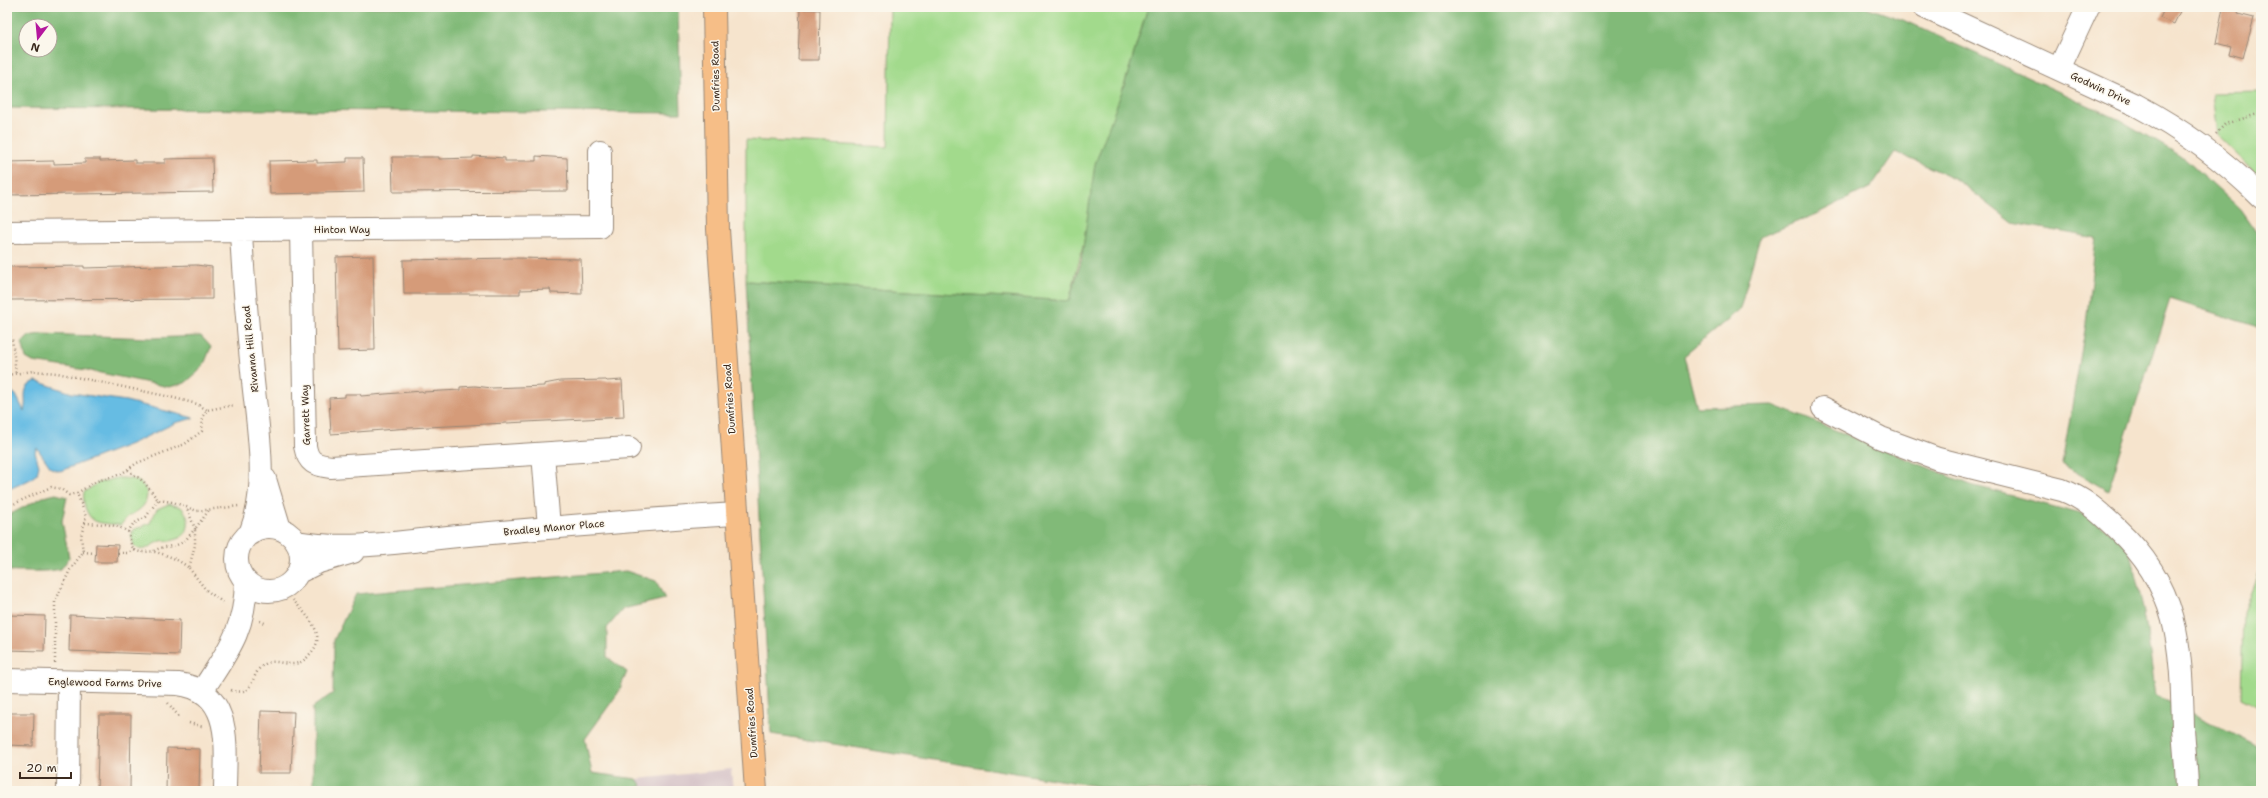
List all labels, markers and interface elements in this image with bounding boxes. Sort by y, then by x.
north arrow [18,18,58,58]
text: N [29,39,42,56]
street label: Dumfries Road [708,40,723,111]
street label: Godwin Drive [2068,69,2133,108]
street label: Hinton Way [314,223,371,236]
street label: Rivanna Hill Road [239,304,262,393]
street label: Dumfries Road [721,363,738,435]
street label: Garrett Way [298,384,313,446]
street label: Bradley Manor Place [503,517,605,538]
street label: Englewood Farms Drive [48,675,162,690]
street label: Dumfries Road [743,687,760,759]
scale bar [20,754,71,780]
text: 20 m [26,760,57,776]

